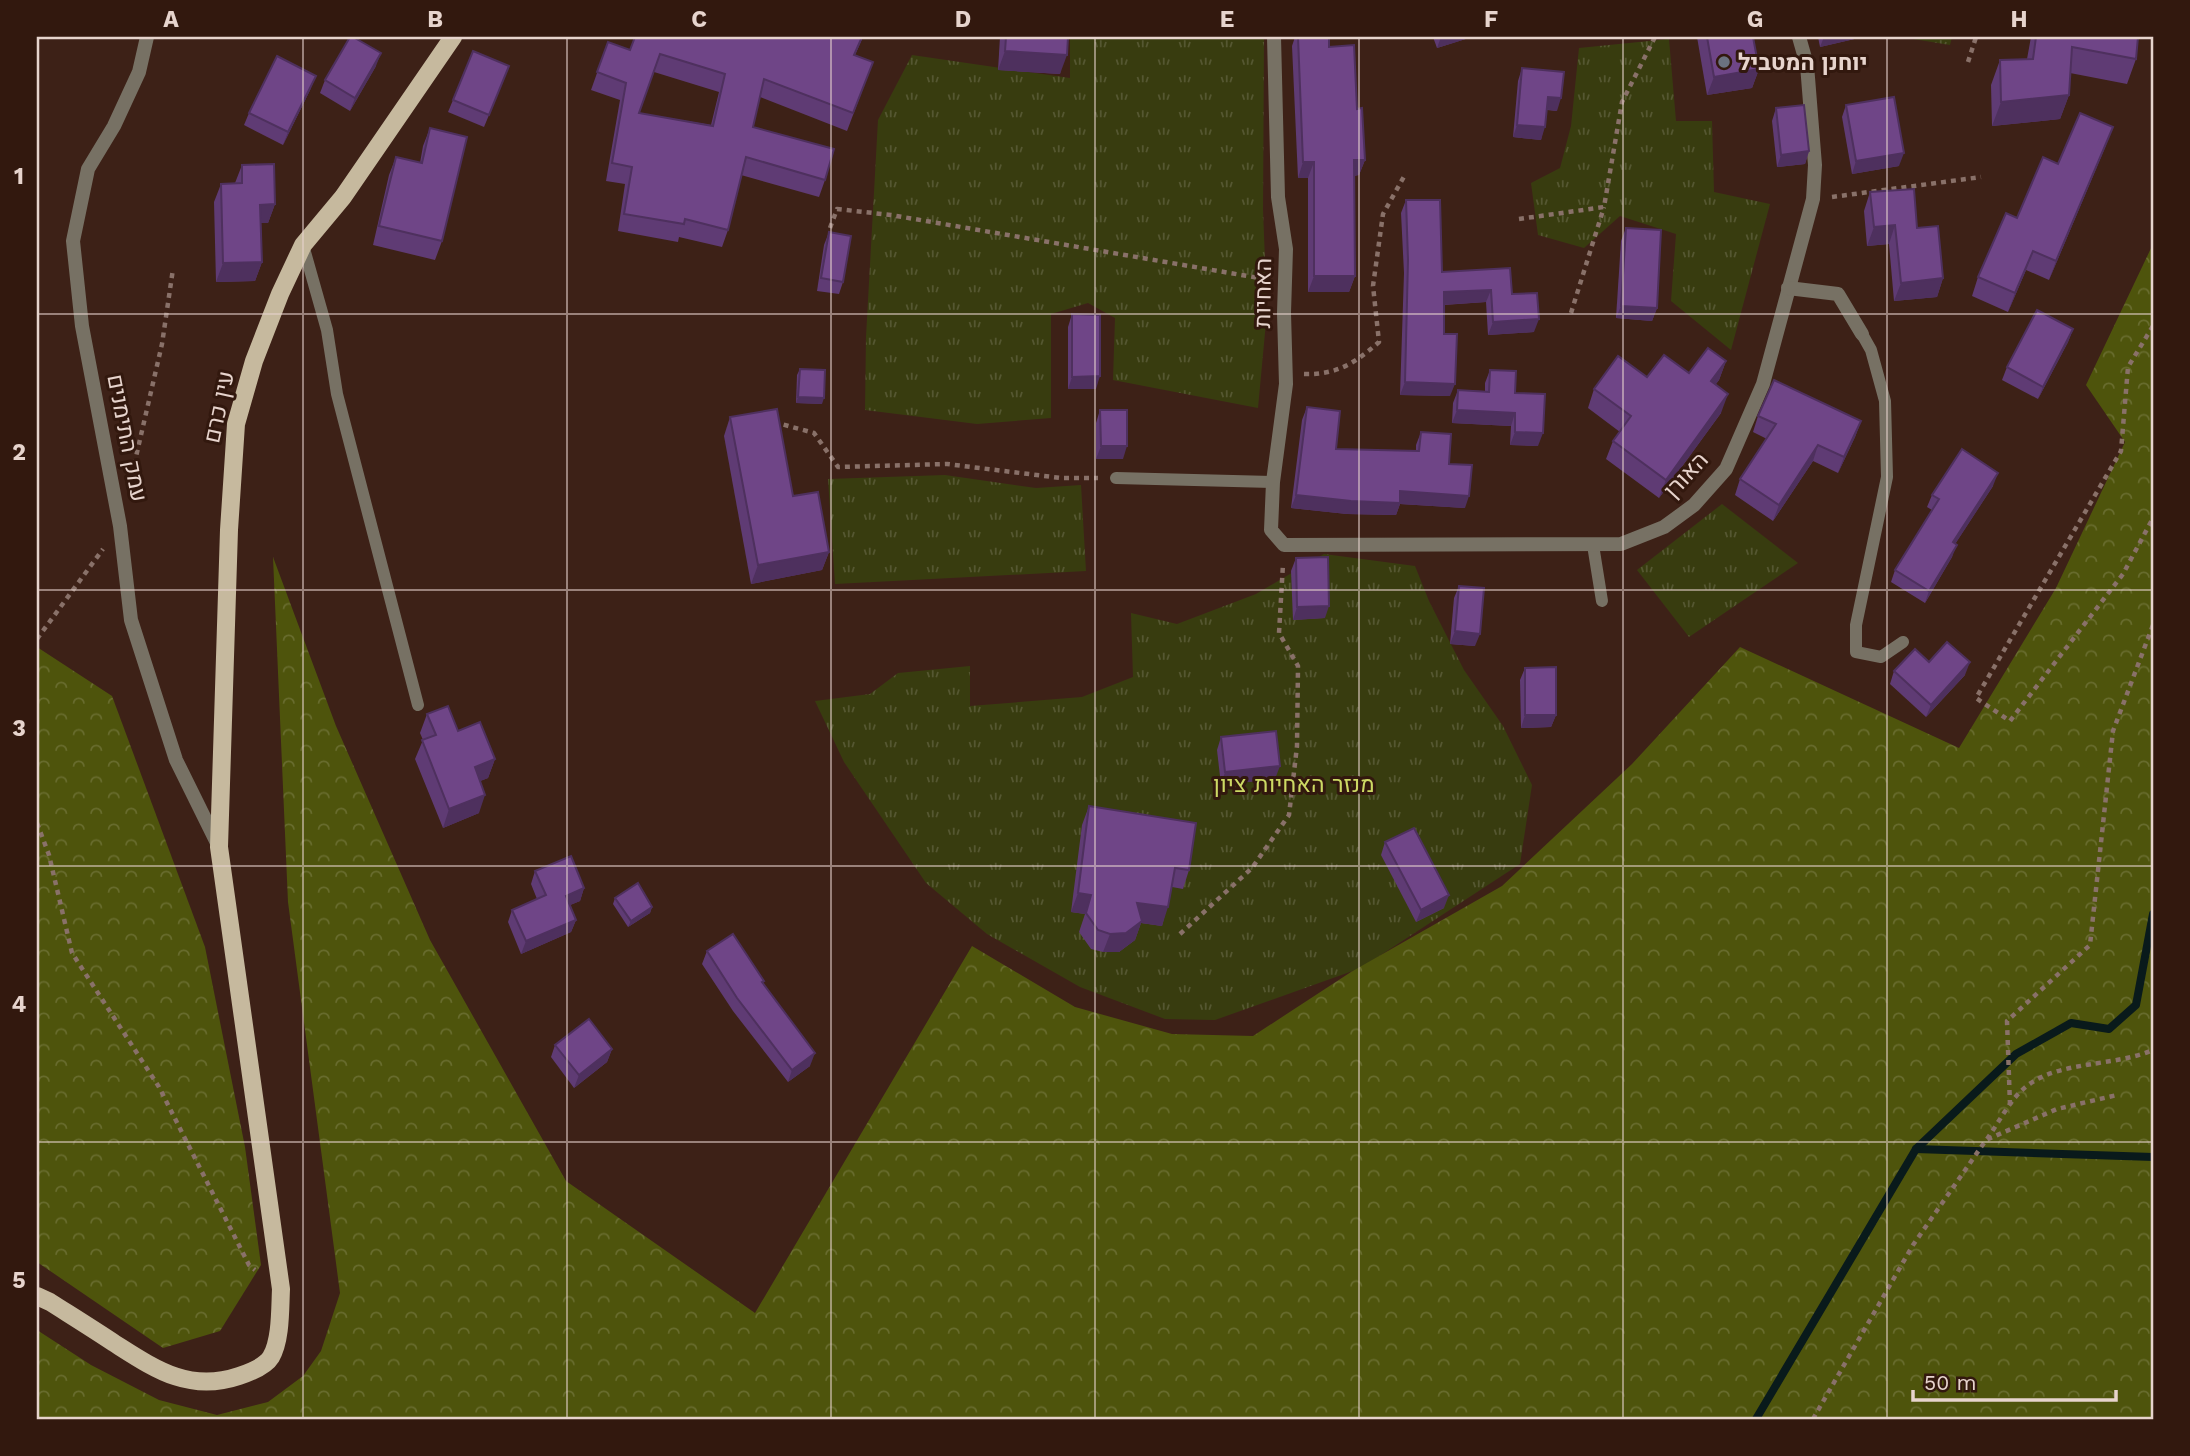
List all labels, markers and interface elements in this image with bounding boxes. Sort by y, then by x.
text: A [163,6,179,33]
text: B [427,6,443,33]
text: C [691,6,707,33]
text: D [955,6,971,33]
text: E [1220,6,1234,33]
text: F [1484,6,1498,33]
text: G [1747,6,1763,33]
text: H [2010,6,2028,33]
place label: יוחנן המטביל [1738,49,1867,76]
marker: יוחנן המטביל [1716,54,1732,70]
text: 1 [14,163,24,190]
street label: האחיות [1249,258,1277,328]
street label: עין כרם [198,369,240,445]
street label: עמק התימנים [101,372,153,504]
text: 2 [12,439,26,466]
street label: האורן [1658,446,1714,504]
text: 3 [12,715,26,742]
park label: מנזר האחיות ציון [1213,771,1375,798]
text: 4 [12,991,27,1018]
text: 5 [12,1267,26,1294]
scale bar [1913,1358,2116,1402]
text: 50 m [1924,1370,1976,1395]

